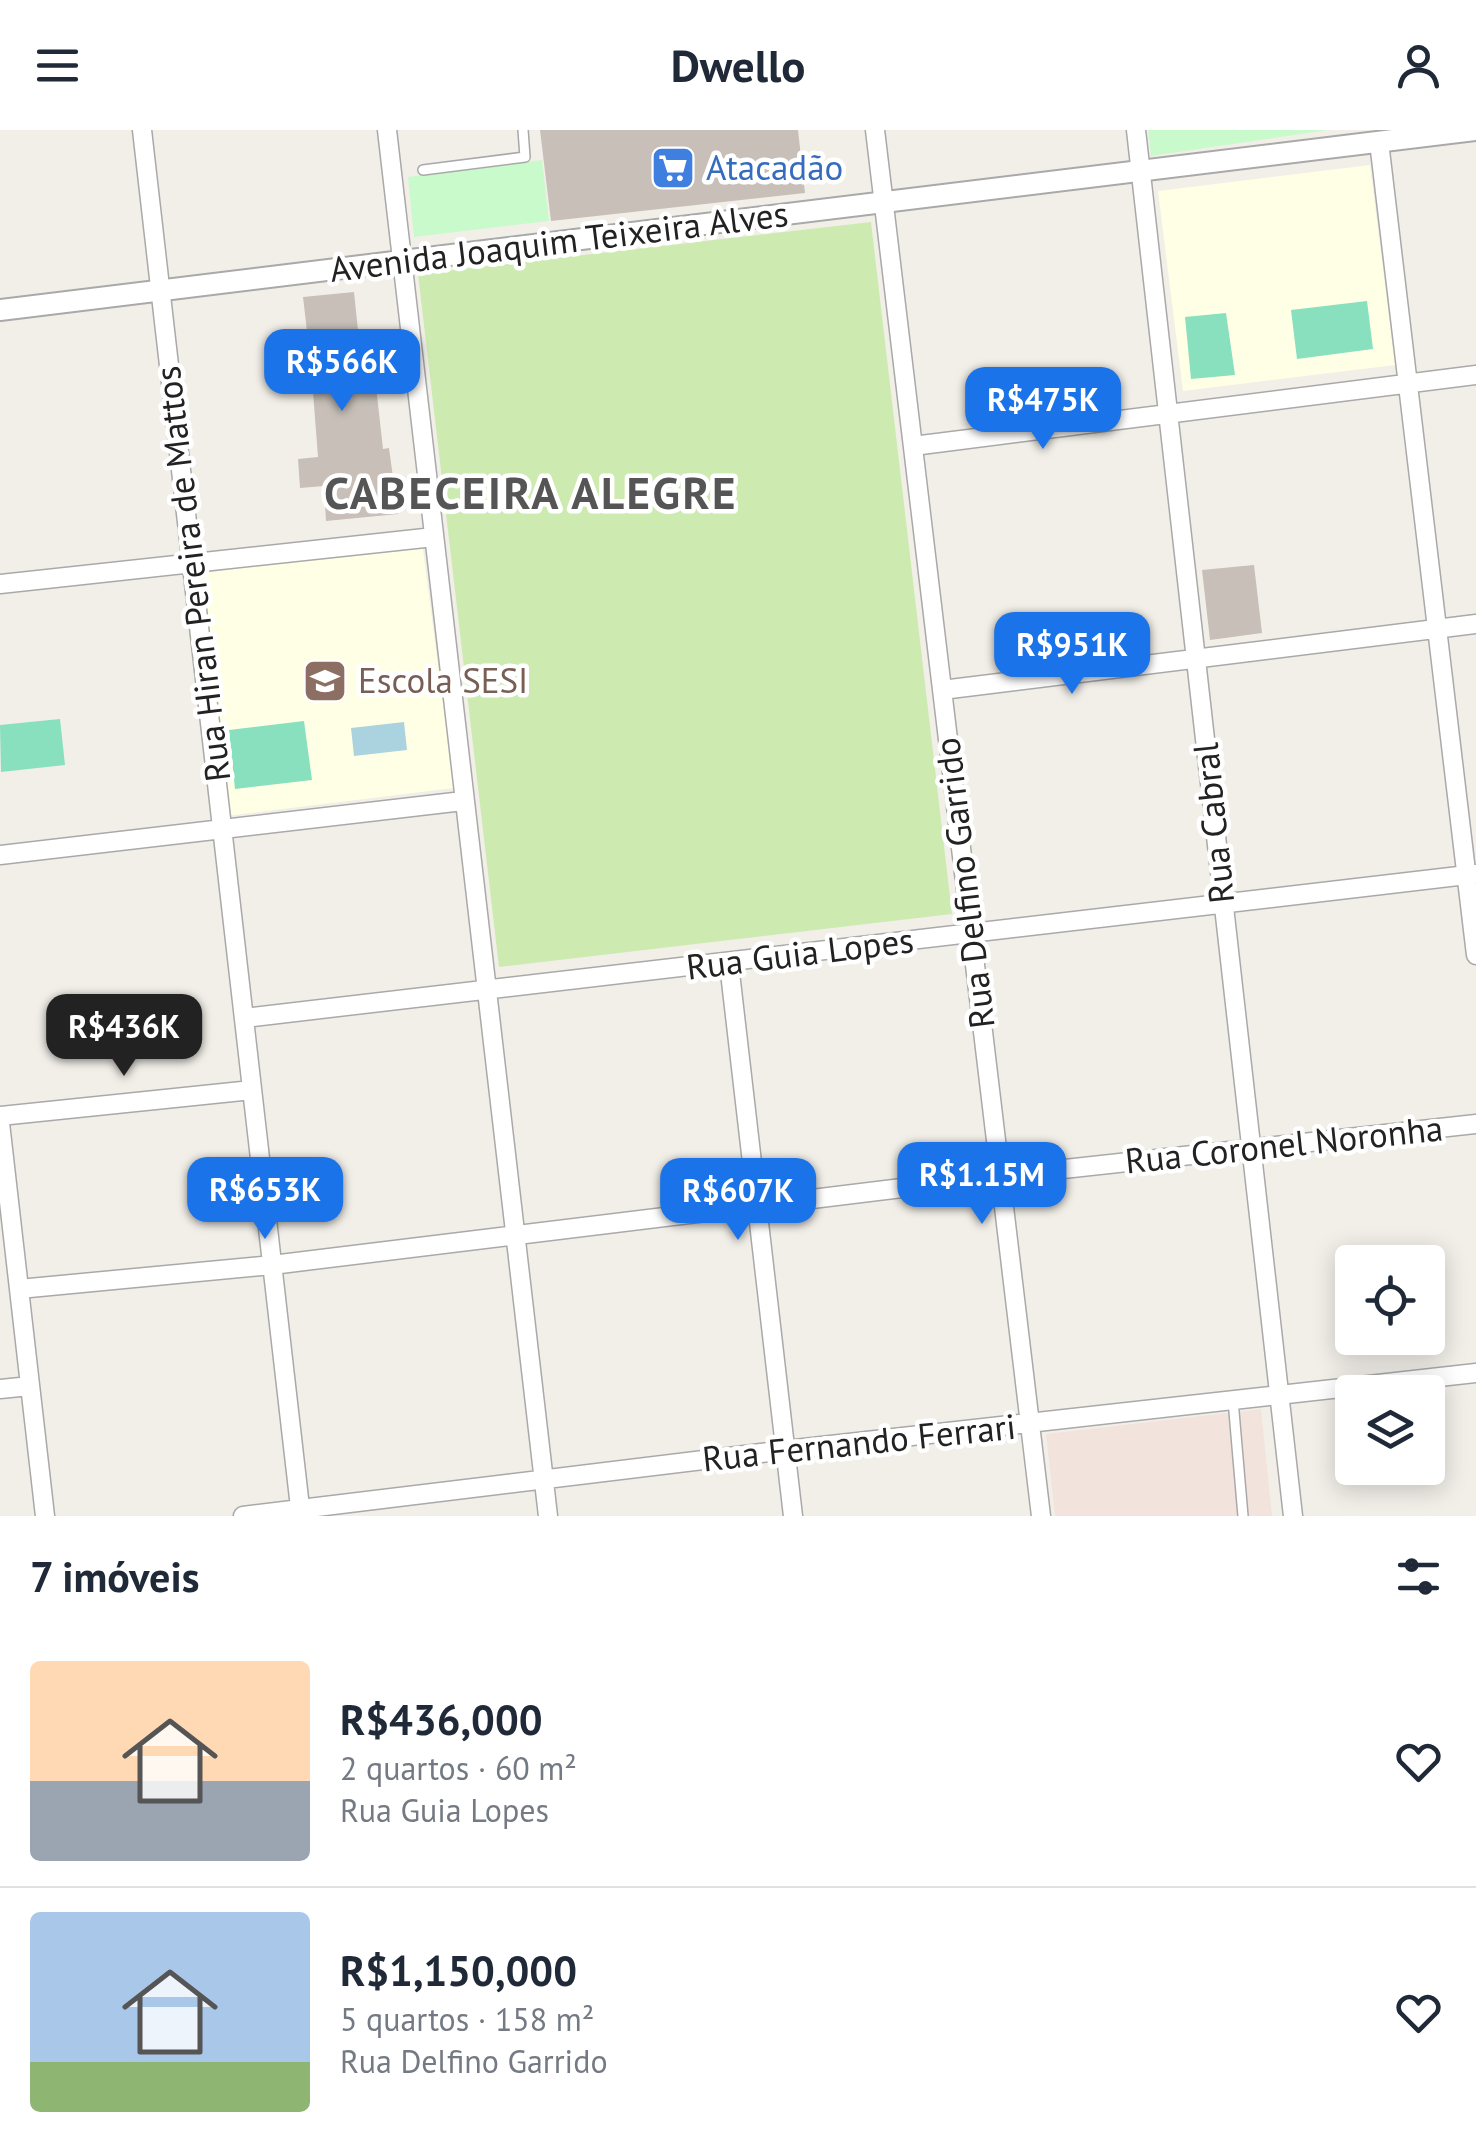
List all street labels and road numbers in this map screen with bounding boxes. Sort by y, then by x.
street label: Avenida Joaquim Teixeira Alves [327,190,791,292]
street label: Rua Hiran Pereira de Mattos [144,364,240,785]
street label: Rua Delfino Garrido [923,735,1005,1031]
street label: Rua Cabral [1182,741,1244,906]
street label: Rua Guia Lopes [684,916,916,990]
street label: Rua Coronel Noronha [1123,1104,1445,1184]
street label: Rua Fernando Ferrari [700,1403,1018,1481]

